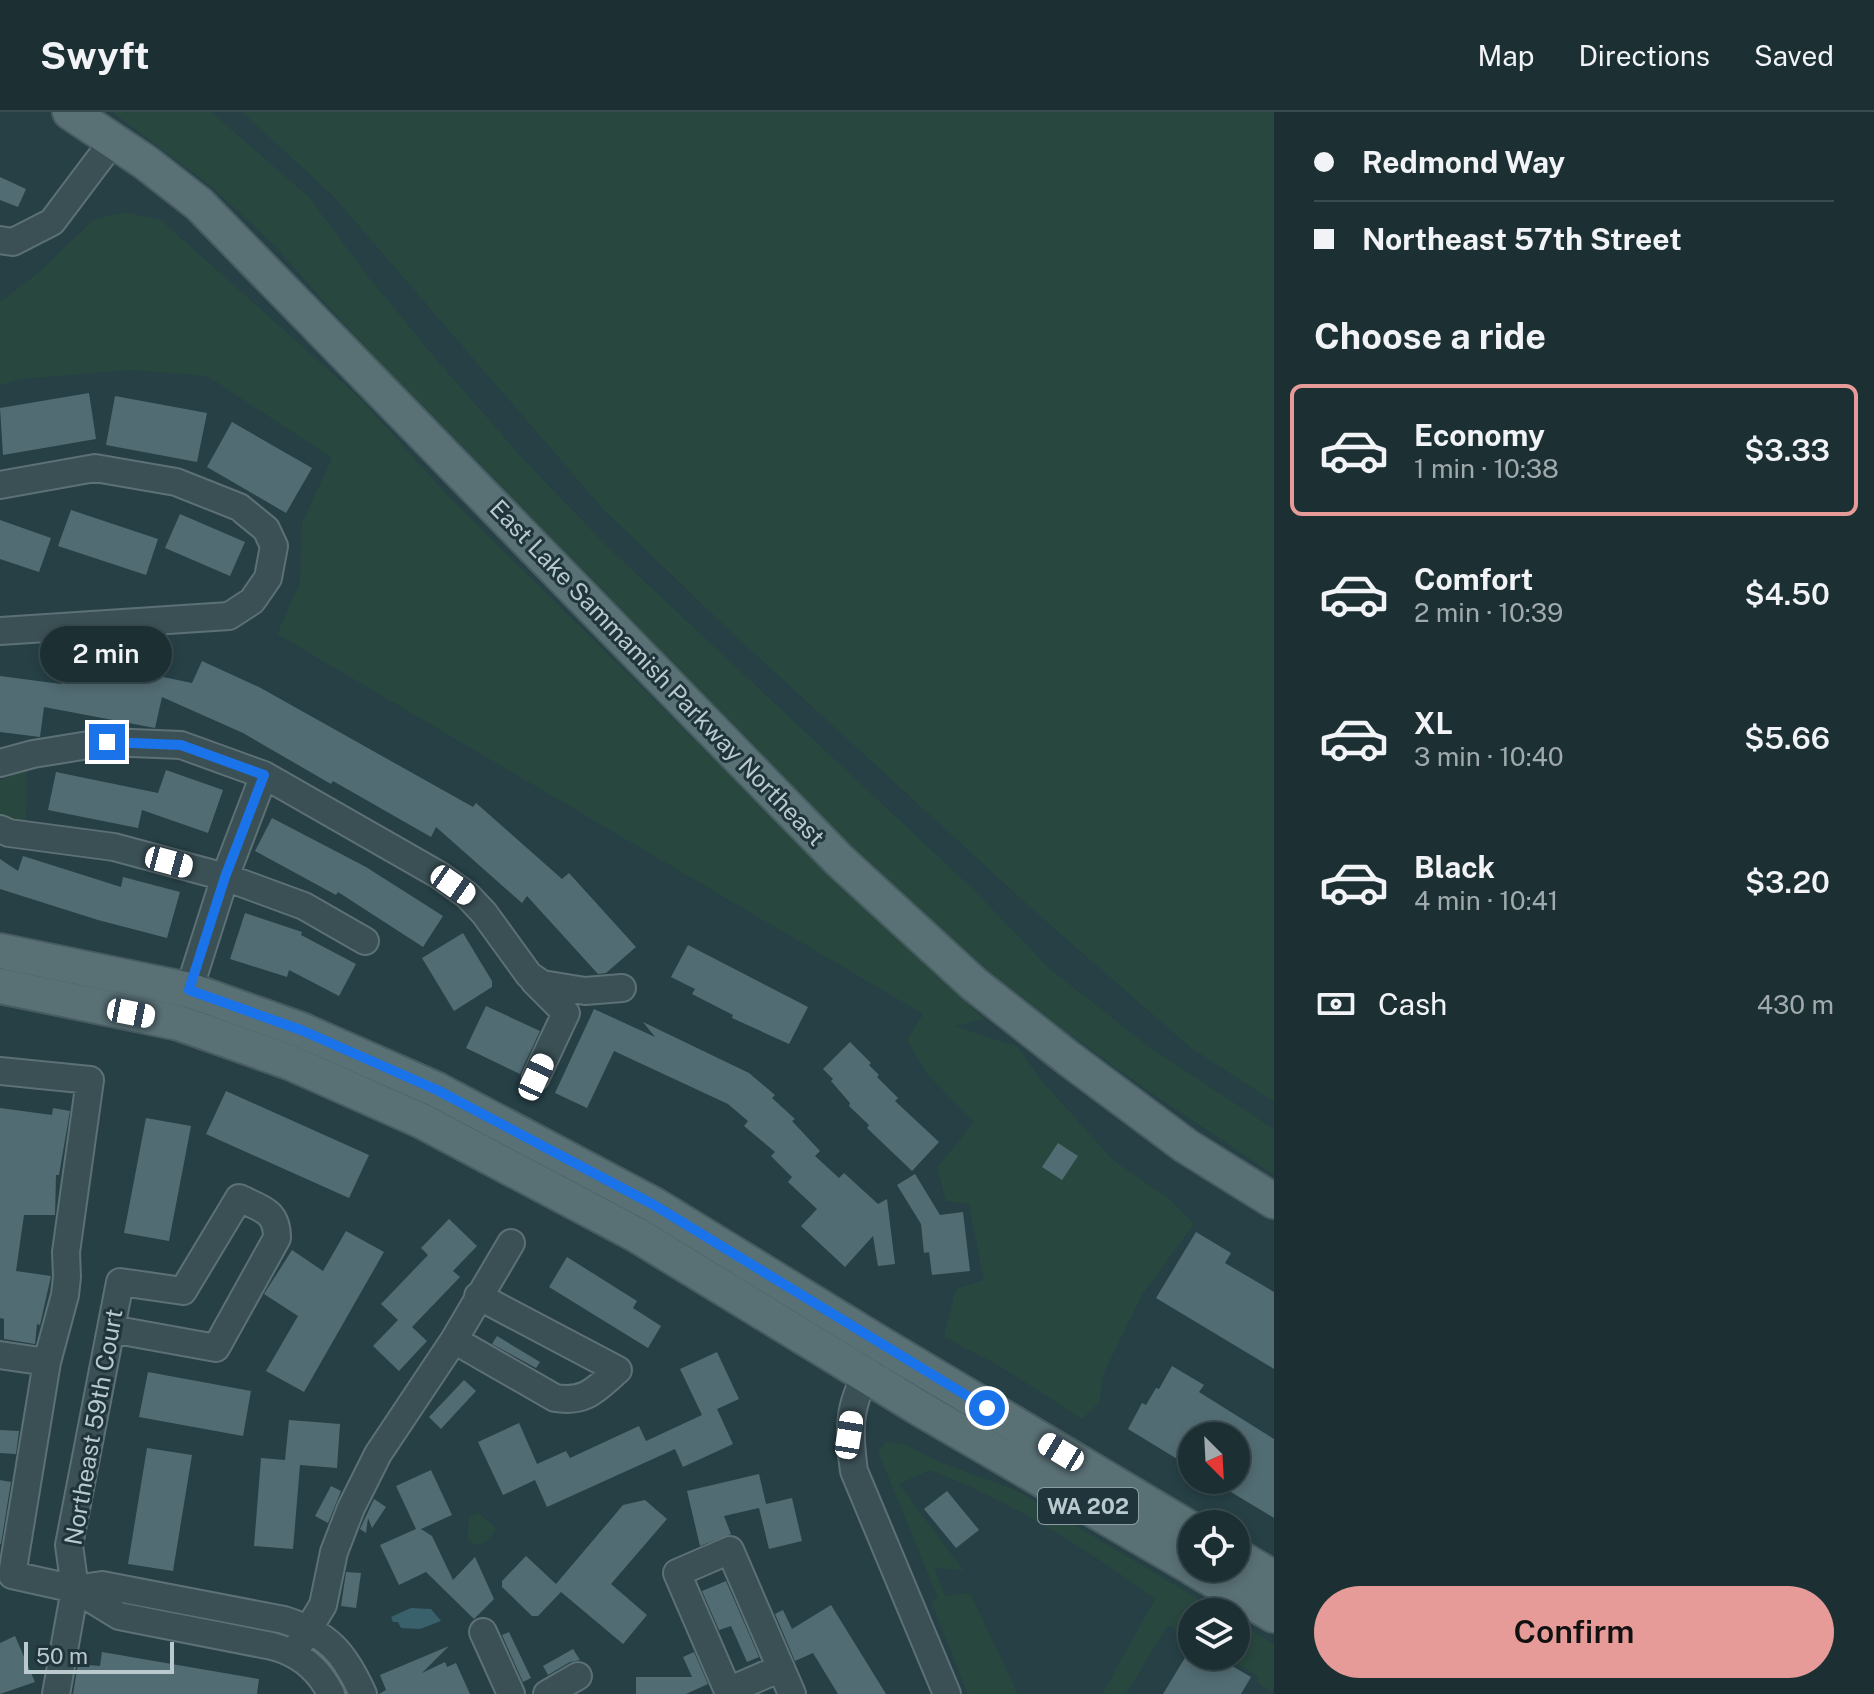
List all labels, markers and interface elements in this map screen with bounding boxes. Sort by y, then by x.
text: Swyft [40,33,150,78]
text: Map [1478,39,1534,72]
text: Directions [1578,39,1710,72]
text: Saved [1754,39,1834,72]
text: Redmond Way [1362,144,1565,180]
text: Northeast 57th Street [1362,221,1682,257]
text: Choose a ride [1314,315,1546,357]
icon: car [1318,414,1390,486]
text: Economy [1414,417,1545,453]
text: $3.33 [1744,432,1830,468]
text: 1 min · 10:38 [1414,453,1559,484]
street label: East Lake Sammamish Parkway Northeast [485,494,831,851]
icon: car [1318,558,1390,630]
text: Comfort [1414,561,1533,597]
text: $4.50 [1744,576,1830,612]
text: 2 min · 10:39 [1414,597,1563,628]
callout: 2 min [41,626,173,682]
text: 2 min [72,638,140,669]
icon: car [1318,702,1390,774]
text: XL [1414,705,1453,741]
text: $5.66 [1744,720,1830,756]
route end [89,724,125,760]
text: 3 min · 10:40 [1414,741,1564,772]
car [143,844,195,880]
icon: car [1318,846,1390,918]
text: Black [1414,849,1495,885]
car [426,861,480,909]
text: $3.20 [1745,864,1830,900]
text: 4 min · 10:41 [1414,885,1558,916]
icon: cash [1314,982,1358,1026]
text: Cash [1378,986,1447,1022]
text: 430 m [1757,989,1834,1020]
car [105,997,157,1029]
car [515,1050,557,1104]
street label: Northeast 59th Court [58,1307,128,1547]
route start [969,1390,1005,1426]
car [833,1409,865,1461]
north arrow [1178,1422,1250,1494]
map controls [1178,1422,1250,1670]
car [1034,1429,1088,1475]
road number: WA 202 [1038,1488,1138,1524]
button: locate [1178,1510,1250,1582]
button: Confirm [1314,1586,1834,1678]
button: layers [1178,1598,1250,1670]
scale bar [24,1638,174,1674]
text: 50 m [36,1643,88,1669]

